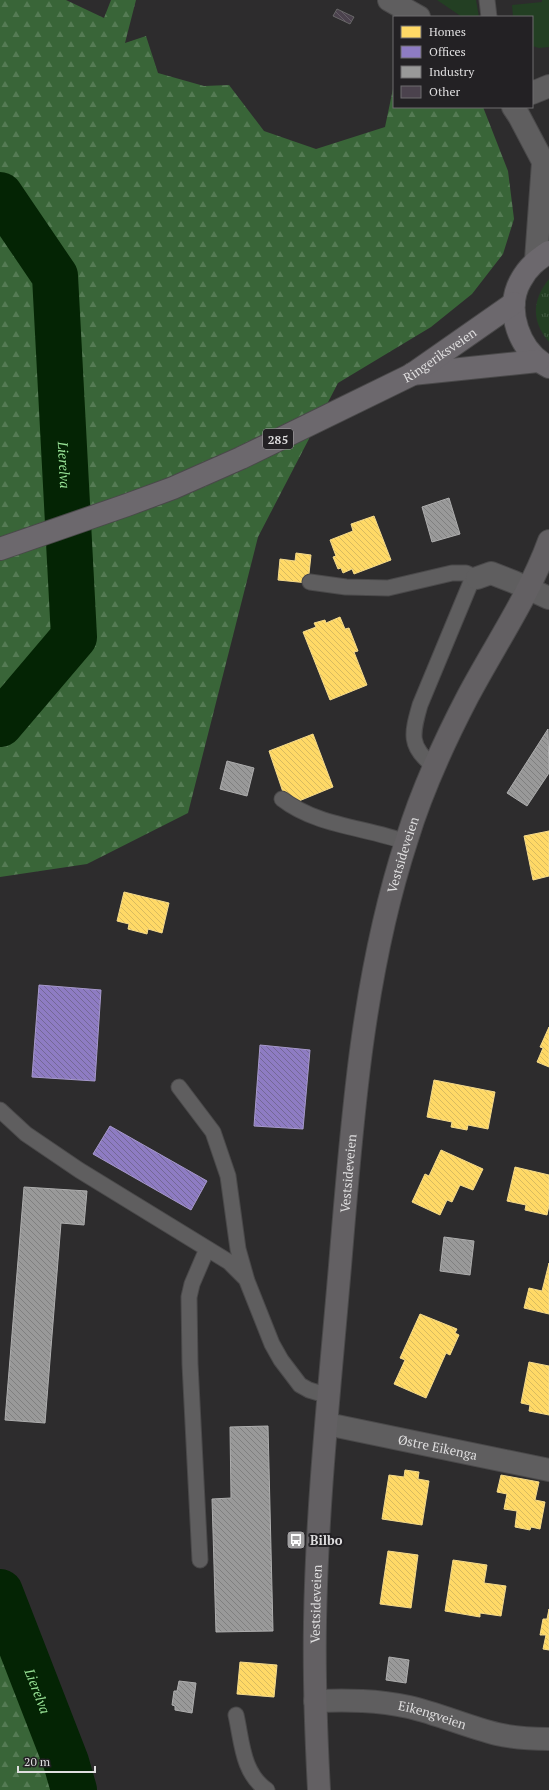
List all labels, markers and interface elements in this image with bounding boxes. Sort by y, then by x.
legend [393,16,533,108]
text: Homes [429,24,466,39]
text: Offices [429,44,466,59]
text: Industry [429,64,475,79]
text: Other [429,84,460,99]
street label: Ringeriksveien [400,323,480,387]
road number: 285 [263,429,293,449]
water label: Lierelva [54,440,76,489]
street label: Vestsideveien [383,814,423,895]
street label: Vestsideveien [335,1133,360,1213]
street label: Østre Eikenga [396,1430,479,1464]
bus stop icon: Bilbo [285,1529,307,1551]
place label: Bilbo [310,1531,343,1549]
street label: Vestsideveien [306,1564,326,1644]
water label: Lierelva [21,1665,56,1716]
street label: Eikengveien [397,1696,469,1733]
scale bar [18,1748,95,1774]
text: 20 m [24,1754,51,1769]

